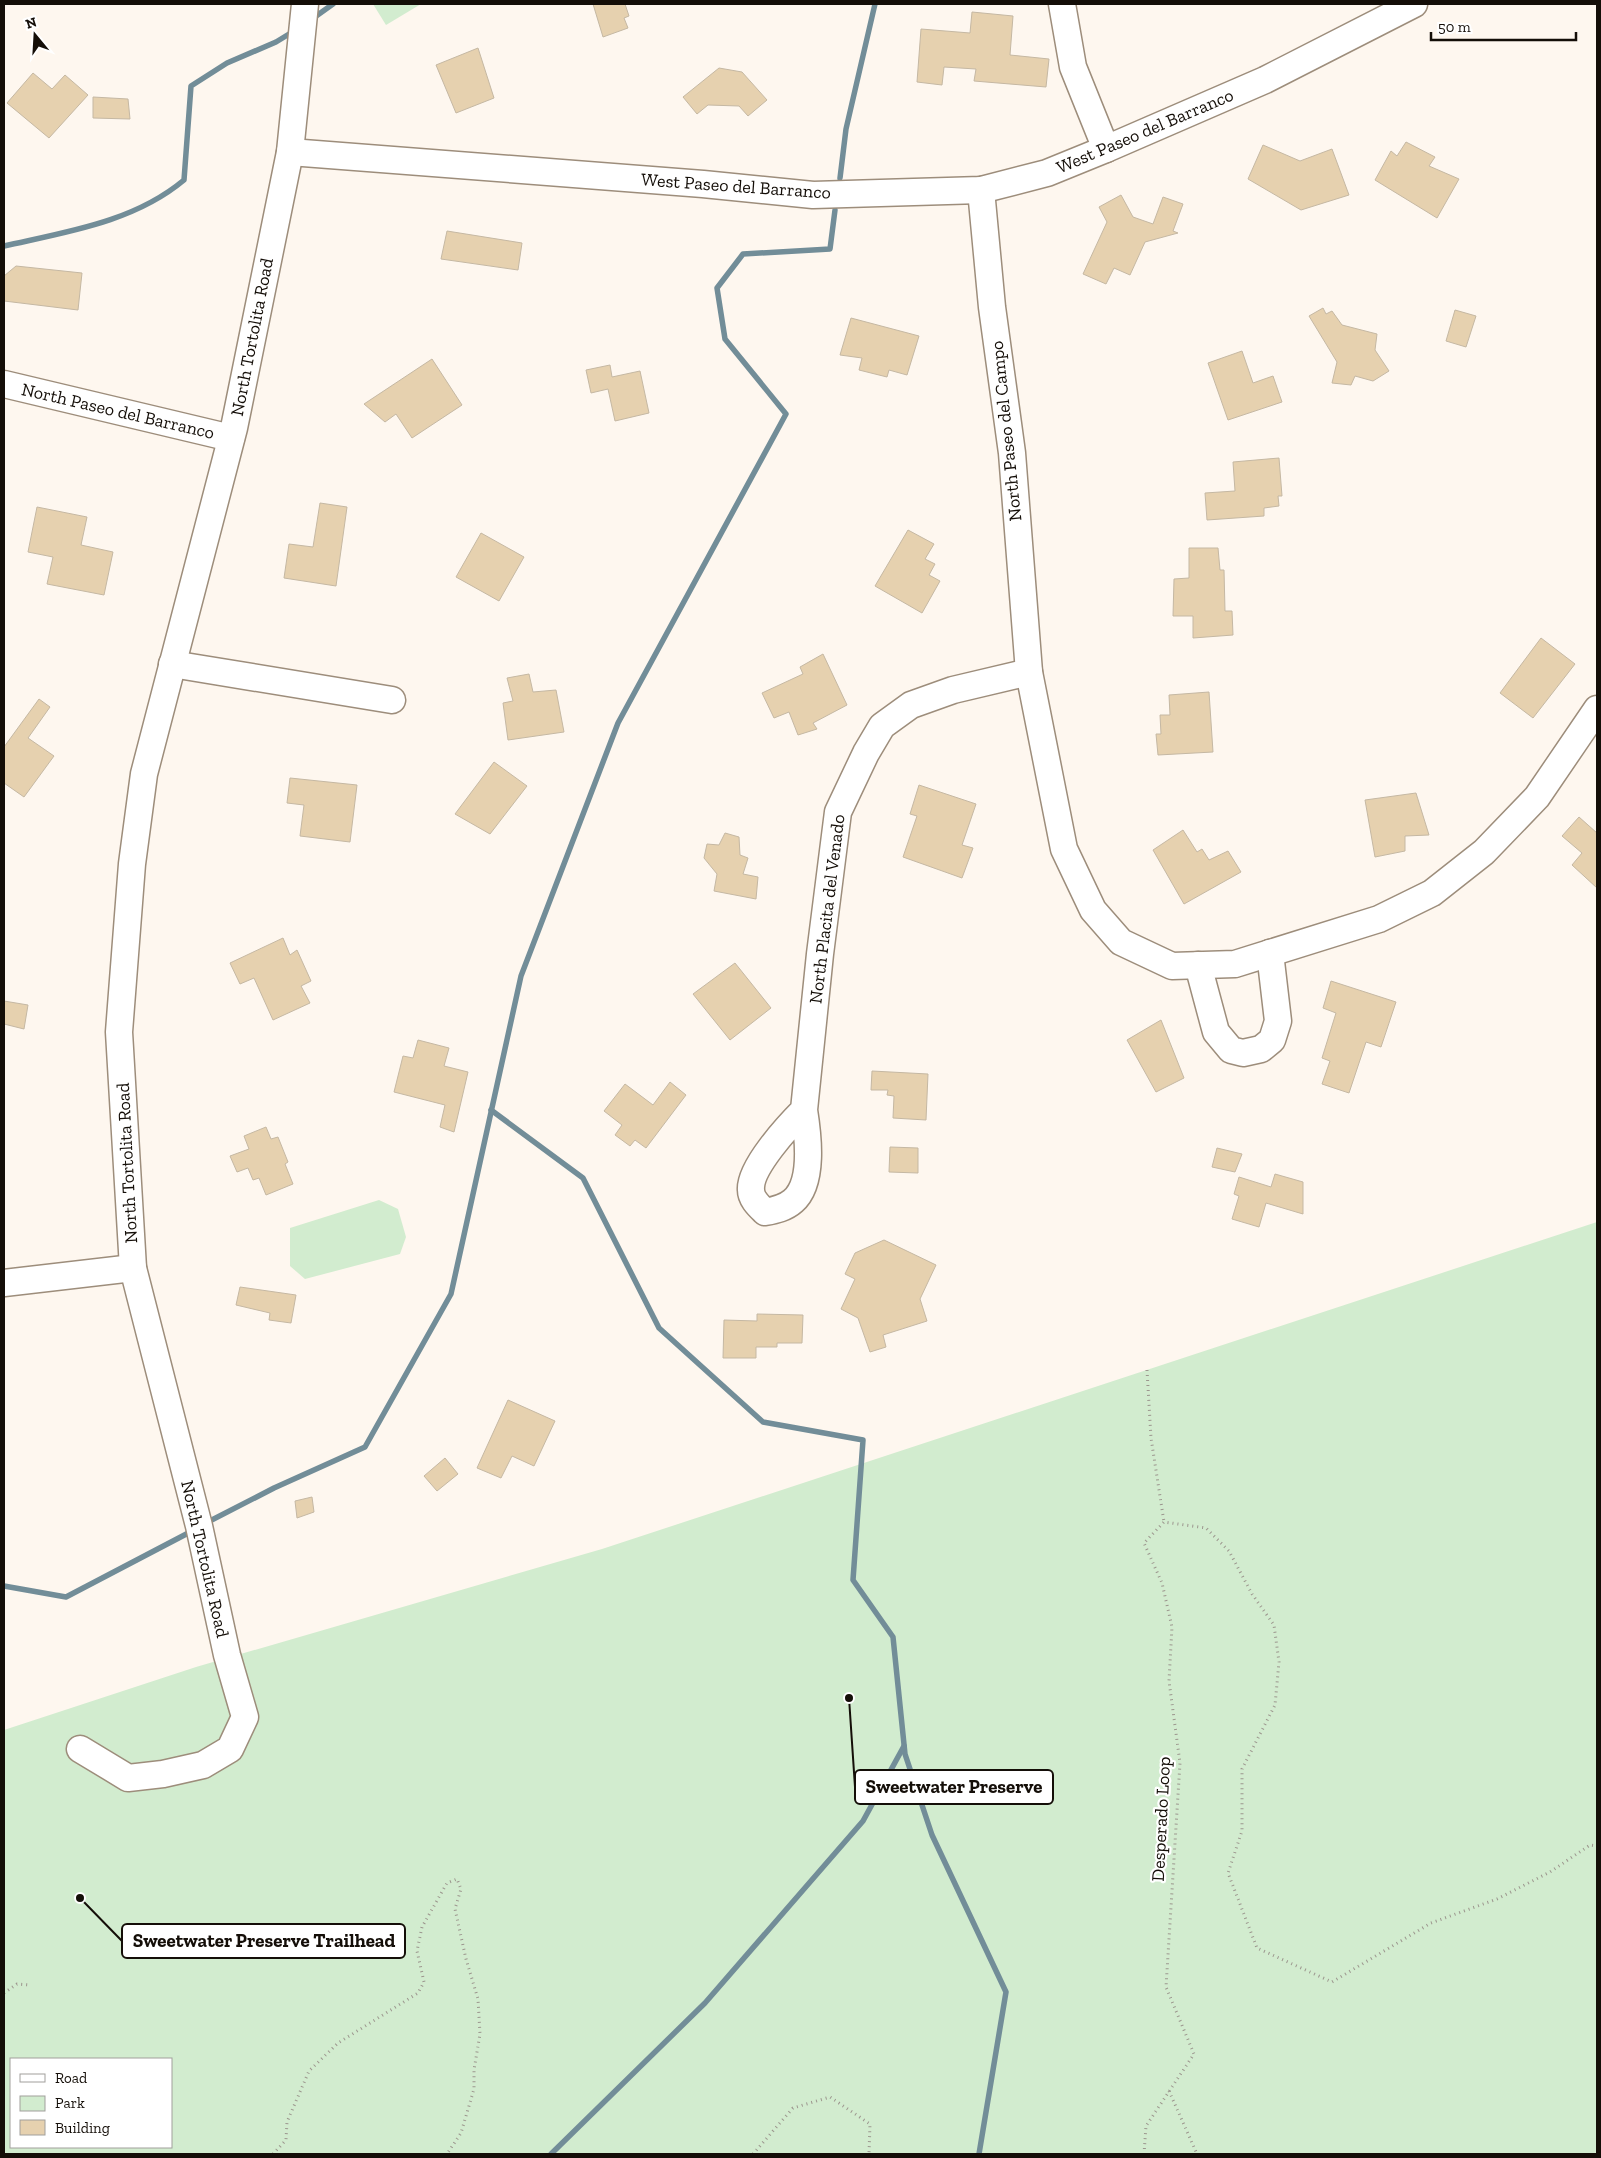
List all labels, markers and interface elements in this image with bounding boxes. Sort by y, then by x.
north arrow [10,10,60,60]
scale bar [1431,10,1576,42]
text: N [23,13,39,33]
text: 50 m [1438,18,1471,36]
street label: West Paseo del Barranco [1053,84,1237,178]
street label: West Paseo del Barranco [640,168,832,204]
street label: North Tortolita Road [226,256,278,418]
street label: North Paseo del Campo [986,340,1026,522]
street label: North Paseo del Barranco [19,378,217,444]
street label: North Placita del Venado [804,813,850,1005]
street label: North Tortolita Road [112,1082,142,1244]
street label: North Tortolita Road [176,1478,234,1640]
street label: Desperado Loop [1147,1756,1175,1882]
callout: Sweetwater Preserve [855,1770,1053,1804]
text: Sweetwater Preserve [866,1775,1043,1798]
callout: Sweetwater Preserve Trailhead [122,1924,405,1958]
text: Sweetwater Preserve Trailhead [133,1929,395,1952]
legend [10,2058,172,2148]
text: Road [55,2069,88,2087]
text: Park [55,2094,85,2112]
text: Building [55,2119,110,2137]

